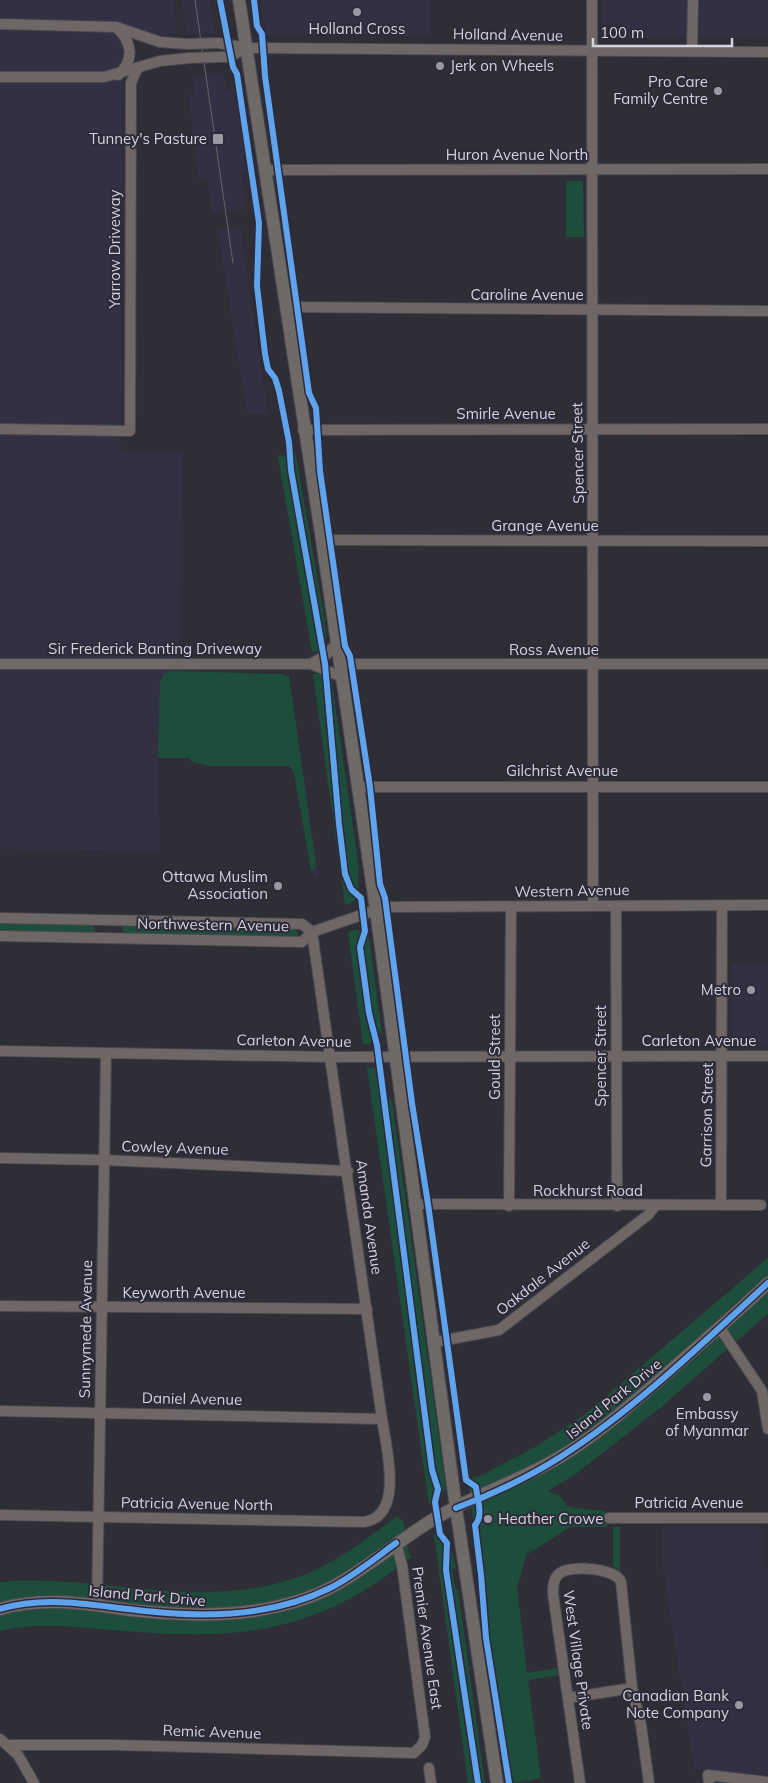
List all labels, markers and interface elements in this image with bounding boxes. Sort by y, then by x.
marker: Holland Cross [351,6,363,18]
scale bar [593,15,732,47]
place label: Holland Cross [309,19,405,38]
text: 100 m [600,23,644,42]
street label: Holland Avenue [453,24,563,45]
place label: Jerk on Wheels [450,56,554,75]
marker: Jerk on Wheels [434,60,446,72]
place label: Pro Care Family Centre [613,72,708,108]
marker: Pro Care Family Centre [712,85,724,97]
place label: Tunney's Pasture [89,129,207,148]
marker: Tunney's Pasture [211,132,225,146]
street label: Huron Avenue North [446,145,588,164]
street label: Yarrow Driveway [105,189,124,310]
street label: Caroline Avenue [470,285,584,304]
street label: Spencer Street [567,402,588,504]
street label: Smirle Avenue [456,404,556,423]
street label: Grange Avenue [491,516,599,535]
street label: Sir Frederick Banting Driveway [48,639,262,658]
street label: Ross Avenue [509,640,599,659]
street label: Gilchrist Avenue [506,761,618,780]
place label: Ottawa Muslim Association [162,867,268,903]
marker: Ottawa Muslim Association [272,880,284,892]
street label: Western Avenue [514,880,630,901]
street label: Northwestern Avenue [137,914,289,935]
place label: Metro [701,980,741,999]
marker: Metro [745,984,757,996]
street label: Spencer Street [591,1005,610,1107]
street label: Gould Street [485,1014,504,1100]
street label: Carleton Avenue [236,1030,352,1051]
street label: Carleton Avenue [642,1031,756,1050]
street label: Garrison Street [696,1063,717,1167]
street label: Cowley Avenue [121,1136,229,1159]
street label: Amanda Avenue [352,1158,387,1276]
street label: Rockhurst Road [533,1181,643,1200]
street label: Oakdale Avenue [492,1234,593,1319]
street label: Sunnymede Avenue [75,1260,96,1398]
street label: Keyworth Avenue [122,1283,246,1302]
street label: Island Park Drive [562,1354,665,1443]
street label: Daniel Avenue [142,1388,242,1409]
marker: Embassy of Myanmar [701,1391,713,1403]
place label: Embassy of Myanmar [665,1404,749,1440]
street label: Patricia Avenue North [121,1493,273,1514]
street label: Patricia Avenue [635,1493,743,1512]
place label: Heather Crowe [498,1509,603,1528]
marker: Heather Crowe [482,1513,494,1525]
street label: Premier Avenue East [408,1565,447,1710]
street label: Island Park Drive [88,1581,206,1610]
street label: West Village Private [559,1589,598,1731]
place label: Canadian Bank Note Company [622,1686,729,1722]
marker: Canadian Bank Note Company [733,1699,745,1711]
street label: Remic Avenue [162,1720,262,1743]

